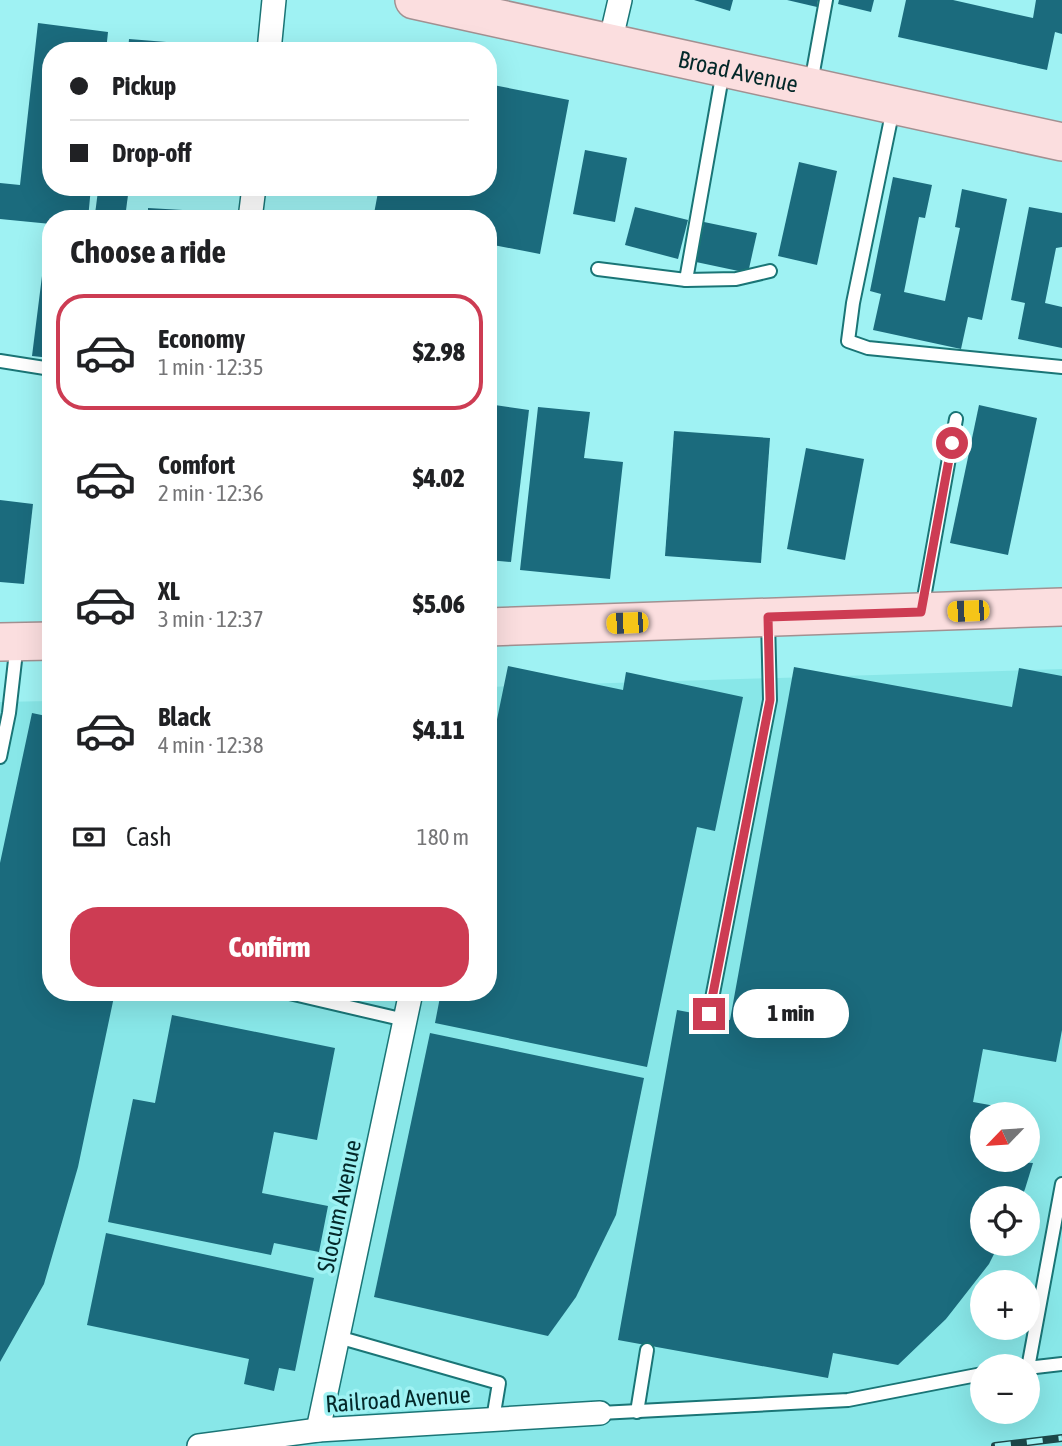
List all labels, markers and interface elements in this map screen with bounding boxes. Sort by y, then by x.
street label: Broad Avenue [676,45,801,97]
text: Pickup [112,71,176,101]
text: Drop-off [112,138,192,168]
text: Choose a ride [70,233,226,270]
icon: car [74,321,137,384]
text: Economy [158,324,245,354]
text: $2.98 [413,337,465,367]
text: 1 min · 12:35 [158,354,264,380]
route start [936,427,968,459]
icon: car [74,447,137,510]
text: Comfort [158,450,235,480]
text: $4.02 [413,463,465,493]
text: 2 min · 12:36 [158,480,264,506]
icon: car [74,573,137,636]
text: XL [158,576,180,606]
text: $5.06 [413,589,465,619]
car [947,600,990,622]
text: 3 min · 12:37 [158,606,264,632]
car [606,612,649,634]
icon: car [74,699,137,762]
text: Black [158,702,210,732]
text: $4.11 [413,715,465,745]
text: 4 min · 12:38 [158,732,264,758]
icon: cash [70,818,108,856]
text: Cash [126,822,172,852]
text: 180 m [417,824,469,850]
button: Confirm [70,907,469,987]
callout: 1 min [734,990,849,1038]
route end [693,998,725,1030]
text: 1 min [768,1000,814,1026]
north arrow [970,1102,1040,1172]
map controls [970,1102,1040,1424]
street label: Slocum Avenue [312,1137,366,1275]
button: locate [970,1186,1040,1256]
button: + [970,1270,1040,1340]
button: − [970,1354,1040,1424]
street label: Railroad Avenue [324,1380,472,1418]

